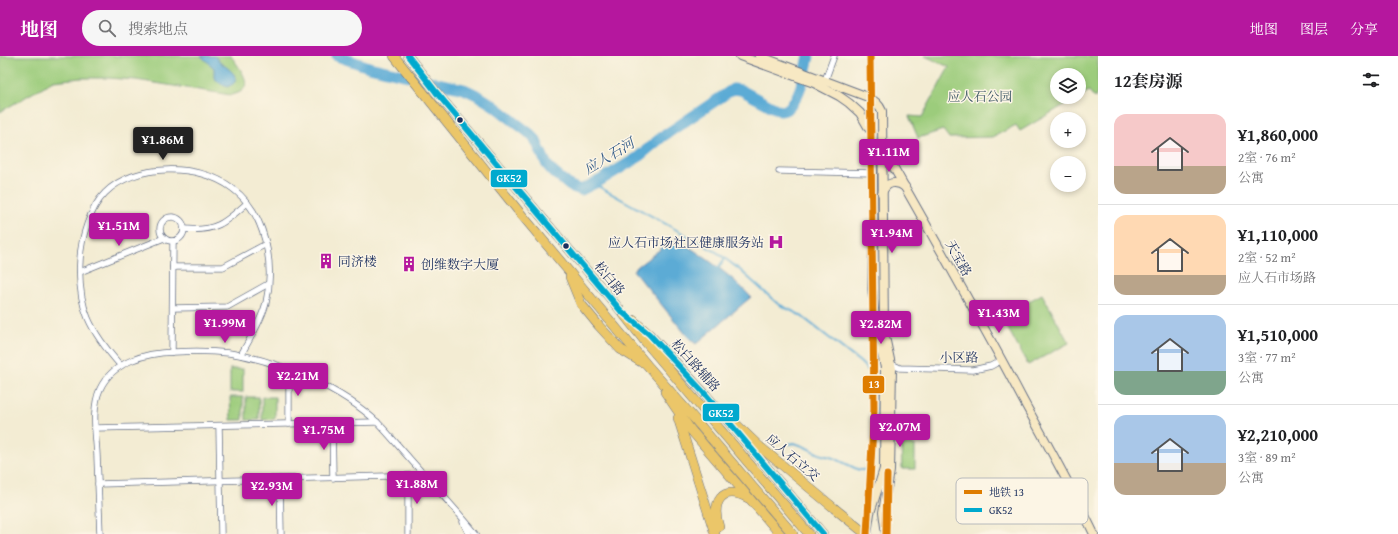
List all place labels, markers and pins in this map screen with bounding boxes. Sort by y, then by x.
unlabelled marker [455,115,465,125]
pin: ¥1.86M [130,127,196,161]
pin: ¥1.11M [856,139,922,173]
pin: ¥1.51M [86,213,152,247]
pin: ¥1.94M [859,220,925,254]
place label: 应人石市场社区健康服务站 [608,233,764,252]
hospital icon: 应人石市场社区健康服务站 [767,233,785,251]
unlabelled marker [561,241,571,251]
building icon: 同济楼 [317,252,335,270]
place label: 同济楼 [338,252,377,271]
building icon: 创维数字大厦 [400,255,418,273]
place label: 创维数字大厦 [421,255,499,274]
pin: ¥1.43M [966,300,1032,334]
pin: ¥1.99M [192,310,258,344]
pin: ¥2.82M [848,311,914,345]
pin: ¥2.21M [265,363,331,397]
pin: ¥2.07M [867,414,933,448]
pin: ¥1.75M [291,417,357,451]
pin: ¥1.88M [384,471,450,505]
pin: ¥2.93M [239,473,305,507]

